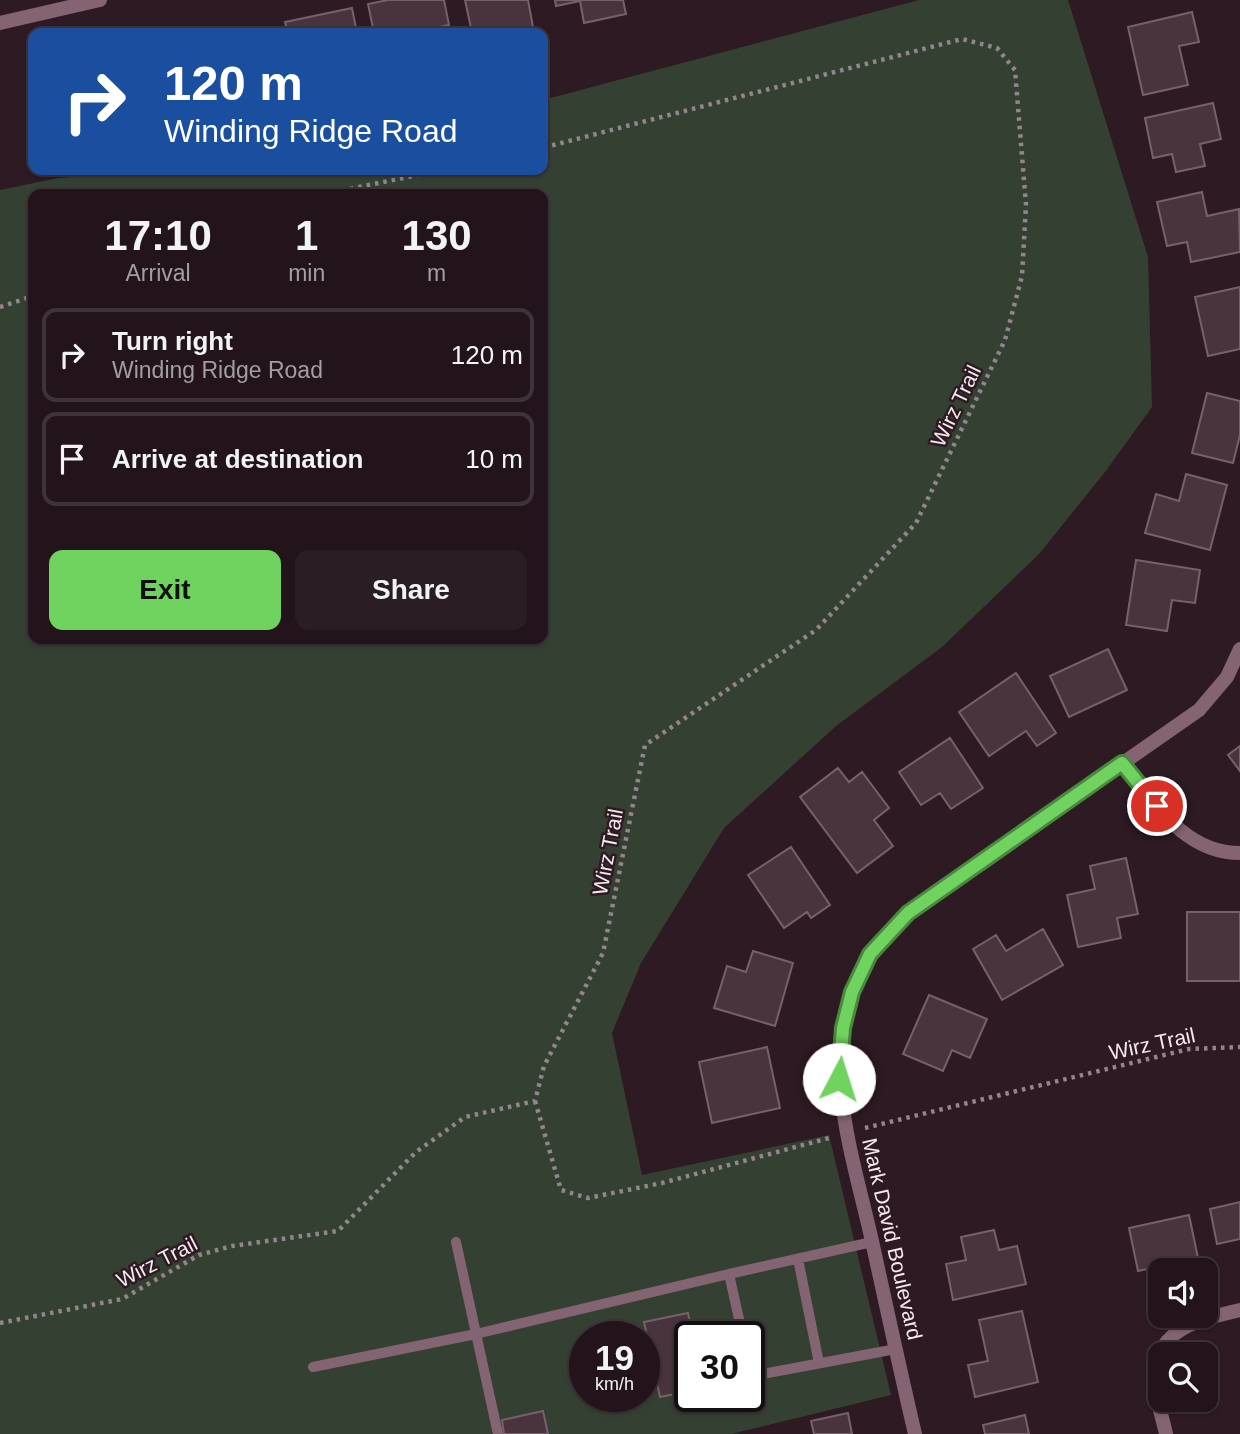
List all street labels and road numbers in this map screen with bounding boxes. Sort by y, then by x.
street label: Wirz Trail [926,361,985,450]
street label: Wirz Trail [588,807,627,897]
street label: Wirz Trail [1107,1023,1197,1064]
street label: Mark David Boulevard [858,1136,927,1342]
street label: Wirz Trail [113,1231,201,1292]

